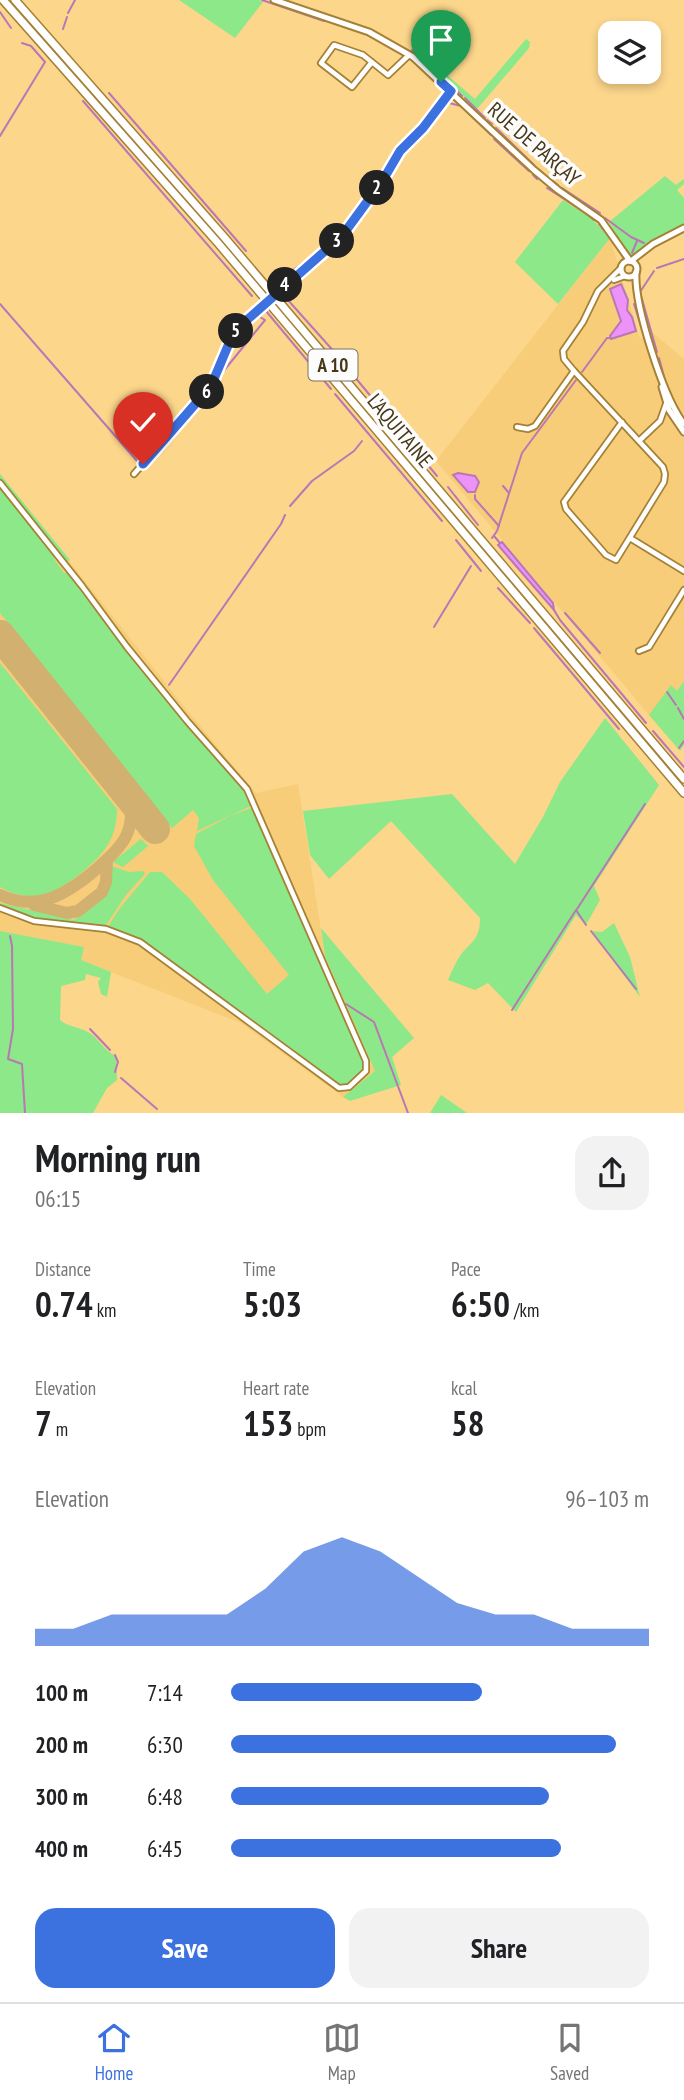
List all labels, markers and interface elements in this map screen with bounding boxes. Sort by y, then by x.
pin [411,10,471,82]
icon: arrive [422,21,460,59]
map controls [598,21,661,84]
button: layers [598,21,661,84]
street label: RUE DE PARÇAY [482,96,587,192]
pin: 2 [360,170,394,206]
text: 2 [372,175,381,199]
pin: 3 [320,224,354,258]
text: 3 [332,228,341,252]
pin: 4 [268,268,302,302]
text: 4 [280,272,289,296]
pin: 5 [218,314,254,348]
text: 5 [231,318,240,342]
road number: A 10 [308,350,358,380]
pin: 6 [190,374,224,410]
text: 6 [202,379,211,403]
street label: L'AQUITAINE [362,388,439,473]
pin [113,392,173,464]
icon: check [124,403,162,441]
text: Morning run [35,1133,201,1182]
button: share [575,1136,649,1210]
text: 06:15 [35,1184,81,1213]
text: Distance [35,1257,91,1281]
text: Time [243,1257,276,1281]
text: Pace [451,1257,481,1281]
text: 0.74 [35,1281,93,1327]
text: 5:03 [243,1281,302,1327]
text: 6:50 [451,1281,510,1327]
text: km [93,1298,116,1322]
text: /km [510,1298,539,1322]
text: Elevation [35,1376,96,1400]
text: Heart rate [243,1376,309,1400]
text: kcal [451,1376,477,1400]
text: 7 [35,1400,52,1446]
text: 153 [243,1400,293,1446]
text: 58 [451,1400,484,1446]
text: m [52,1417,68,1441]
text: bpm [293,1417,326,1441]
text: Elevation [35,1484,109,1513]
text: 96–103 m [565,1484,649,1513]
text: 100 m [35,1678,88,1707]
text: 7:14 [147,1678,183,1707]
text: 200 m [35,1730,88,1759]
text: 6:30 [147,1730,183,1759]
text: 300 m [35,1782,88,1811]
text: 6:48 [147,1782,183,1811]
text: 400 m [35,1834,88,1863]
text: 6:45 [147,1834,183,1863]
button: Save [35,1908,335,1988]
button: Share [349,1908,649,1988]
tab: Home [95,2019,133,2085]
tab: Map [323,2019,361,2085]
tab: Saved [550,2019,589,2085]

